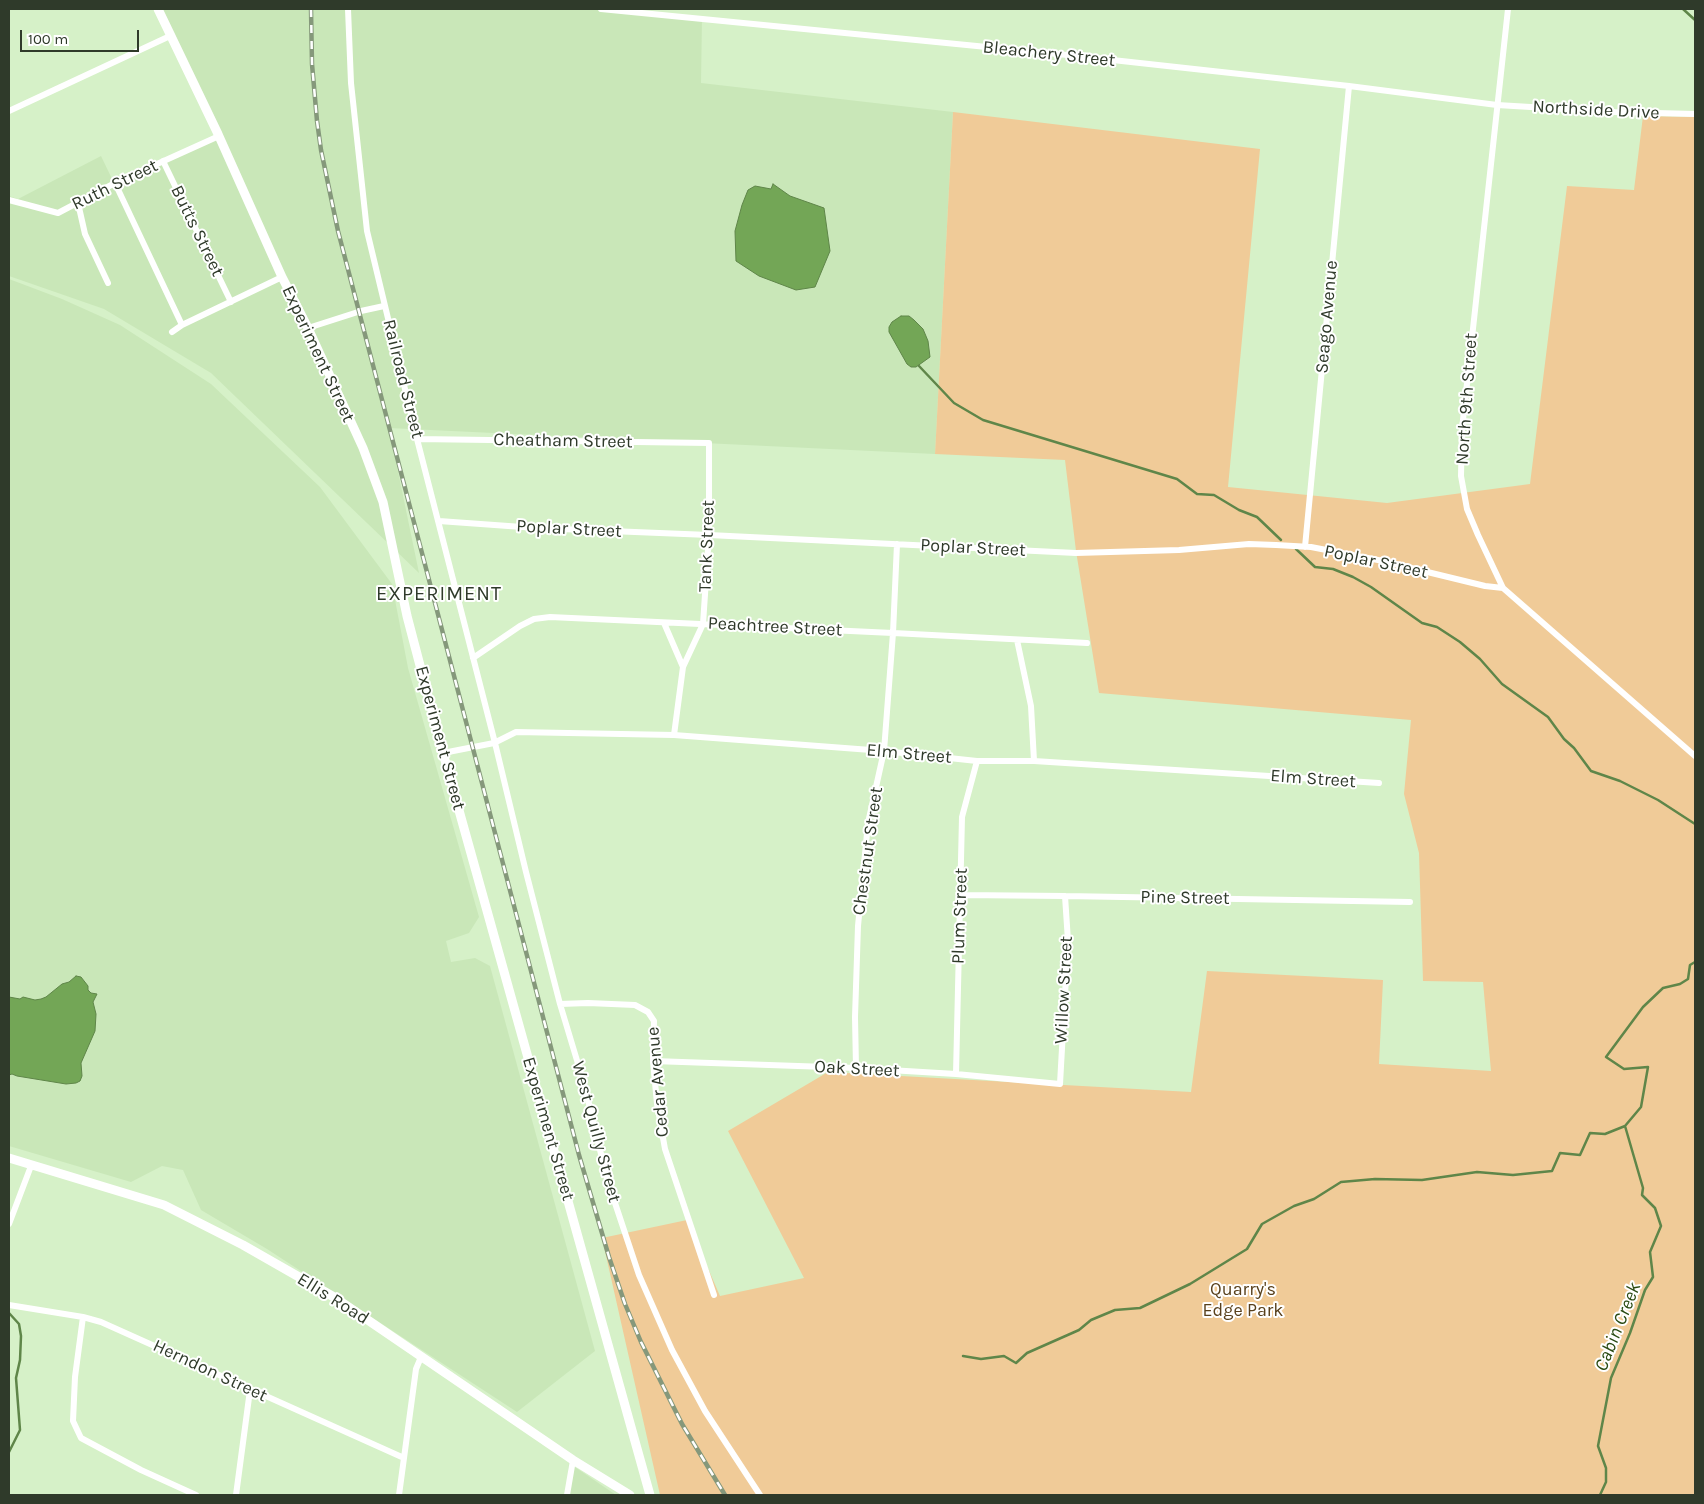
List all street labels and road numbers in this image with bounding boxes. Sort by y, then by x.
street label: Bleachery Street [982,36,1116,72]
street label: Northside Drive [1532,96,1660,124]
street label: Ruth Street [68,155,162,215]
street label: Butts Street [166,182,228,280]
street label: Seago Avenue [1311,260,1343,374]
street label: Experiment Street [277,282,359,426]
street label: Railroad Street [378,317,428,441]
street label: North 9th Street [1452,332,1482,466]
street label: Cheatham Street [493,429,633,453]
street label: Tank Street [695,500,719,592]
street label: Poplar Street [516,515,622,543]
street label: Poplar Street [920,534,1026,562]
street label: Poplar Street [1322,540,1430,584]
street label: Peachtree Street [707,613,843,641]
street label: Experiment Street [410,664,470,812]
street label: Elm Street [865,740,953,768]
street label: Elm Street [1270,765,1356,793]
street label: Chestnut Street [848,785,888,917]
street label: Plum Street [948,867,972,965]
street label: Pine Street [1140,886,1230,910]
street label: Willow Street [1050,935,1078,1045]
street label: Cedar Avenue [642,1026,674,1138]
street label: Experiment Street [517,1055,579,1203]
street label: Oak Street [814,1056,900,1082]
street label: West Quilly Street [567,1059,625,1205]
street label: Ellis Road [293,1268,373,1330]
street label: Herndon Street [149,1335,271,1407]

